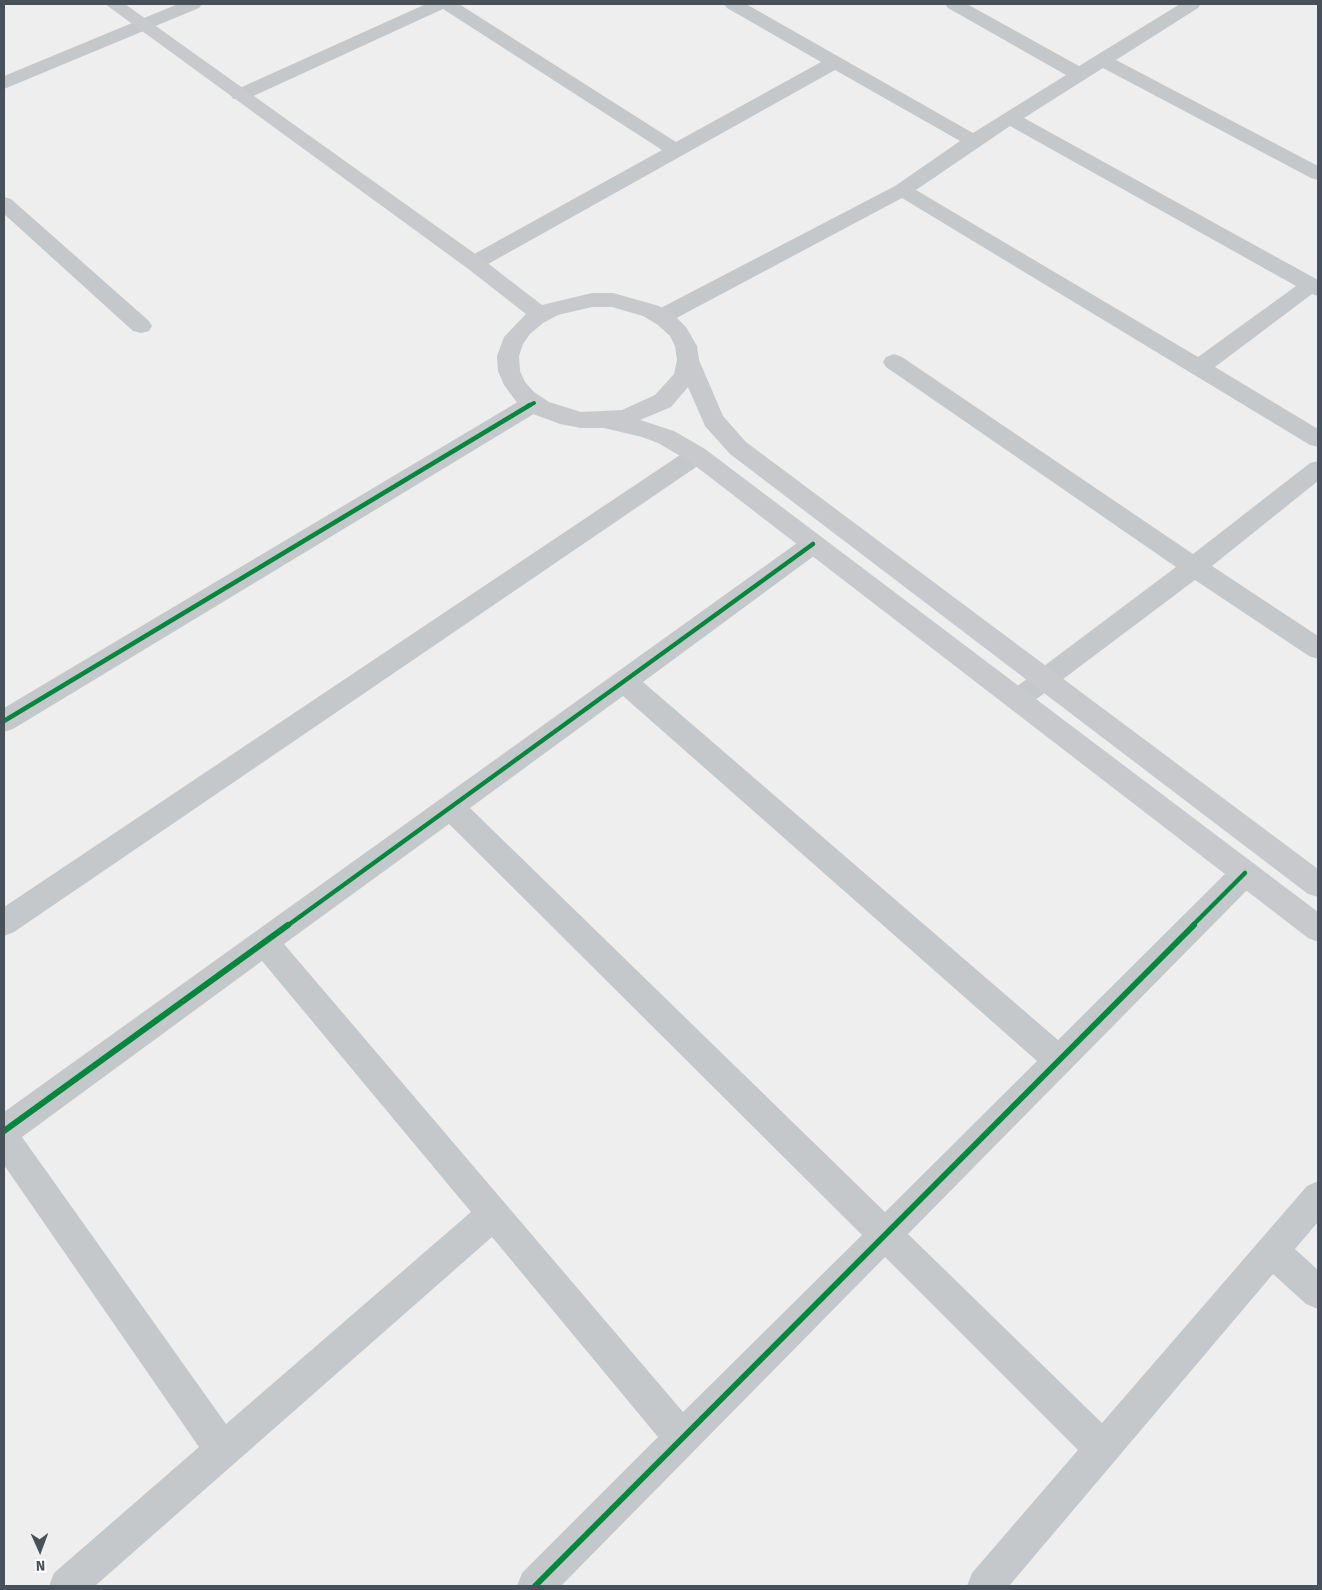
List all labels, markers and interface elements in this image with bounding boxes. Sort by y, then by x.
north arrow [15,1525,65,1575]
text: N [36,1557,45,1574]

